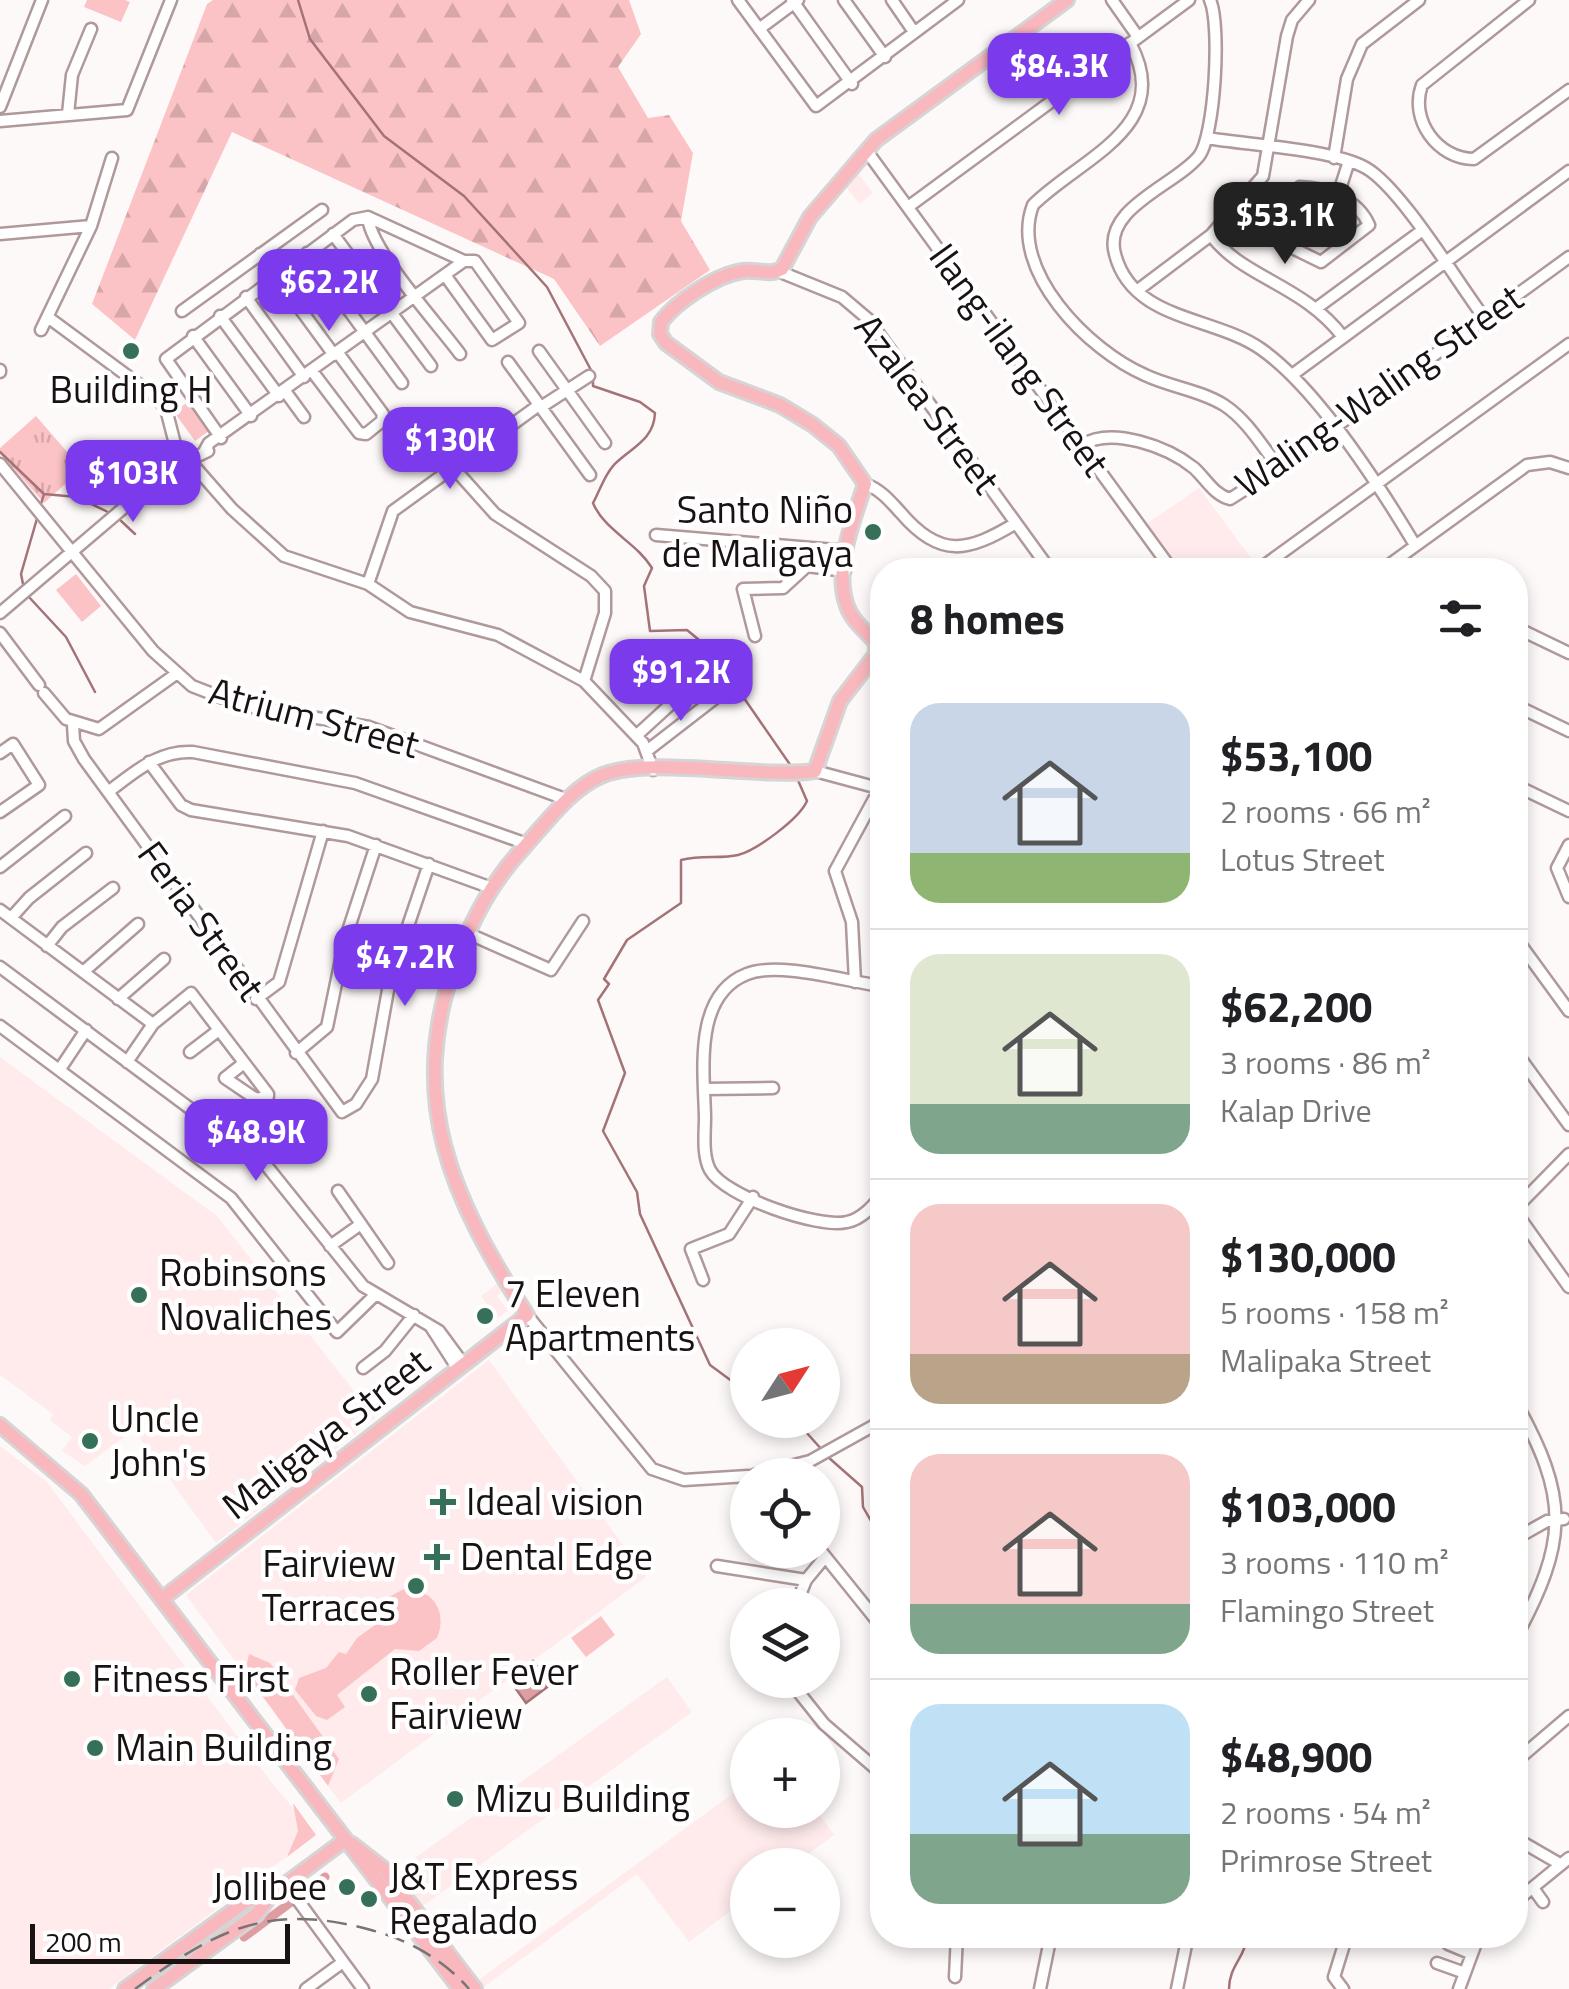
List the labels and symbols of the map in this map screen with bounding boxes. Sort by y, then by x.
pin: $84.3K [978,33,1140,118]
pin: $53.1K [1204,182,1366,267]
street label: Ilang-ilang Street [915,231,1124,488]
pin: $62.2K [248,249,410,334]
street label: Waling-Waling Street [1222,269,1534,511]
street label: Azalea Street [841,301,1015,506]
marker: Building H [120,340,142,362]
place label: Building H [49,360,213,418]
pin: $130K [380,407,520,492]
pin: $103K [63,440,203,525]
place label: Santo Niño de Maligaya [662,480,853,582]
marker: Santo Niño de Maligaya [862,521,884,543]
pin: $91.2K [600,639,762,724]
street label: Atrium Street [203,661,426,773]
street label: Feria Street [124,828,280,1012]
pin: $47.2K [324,924,486,1009]
pin: $48.9K [175,1099,337,1184]
place label: Robinsons Novaliches [159,1243,332,1345]
place label: 7 Eleven Apartments [505,1264,695,1366]
marker: Robinsons Novaliches [128,1284,150,1306]
marker: 7 Eleven Apartments [474,1305,496,1327]
north arrow [730,1328,840,1438]
street label: Maligaya Street [209,1333,442,1533]
place label: Uncle John's [110,1389,207,1491]
marker: Uncle John's [79,1430,101,1452]
place label: Ideal vision [466,1472,644,1530]
marker: Ideal vision [430,1489,456,1515]
place label: Dental Edge [460,1527,653,1585]
place label: Fairview Terraces [262,1534,396,1636]
marker: Dental Edge [424,1544,450,1570]
marker: Fairview Terraces [405,1575,427,1597]
place label: Roller Fever Fairview [389,1642,579,1744]
place label: Fitness First [92,1649,289,1707]
marker: Fitness First [61,1668,83,1690]
marker: Roller Fever Fairview [358,1683,380,1705]
place label: Main Building [115,1718,332,1776]
marker: Main Building [84,1737,106,1759]
place label: Mizu Building [475,1769,690,1827]
marker: Mizu Building [444,1788,466,1810]
place label: J&T Express Regalado [389,1847,578,1949]
place label: Jollibee [212,1857,327,1915]
marker: Jollibee [336,1876,358,1898]
marker: J&T Express Regalado [358,1888,380,1910]
scale bar [30,1919,290,1964]

